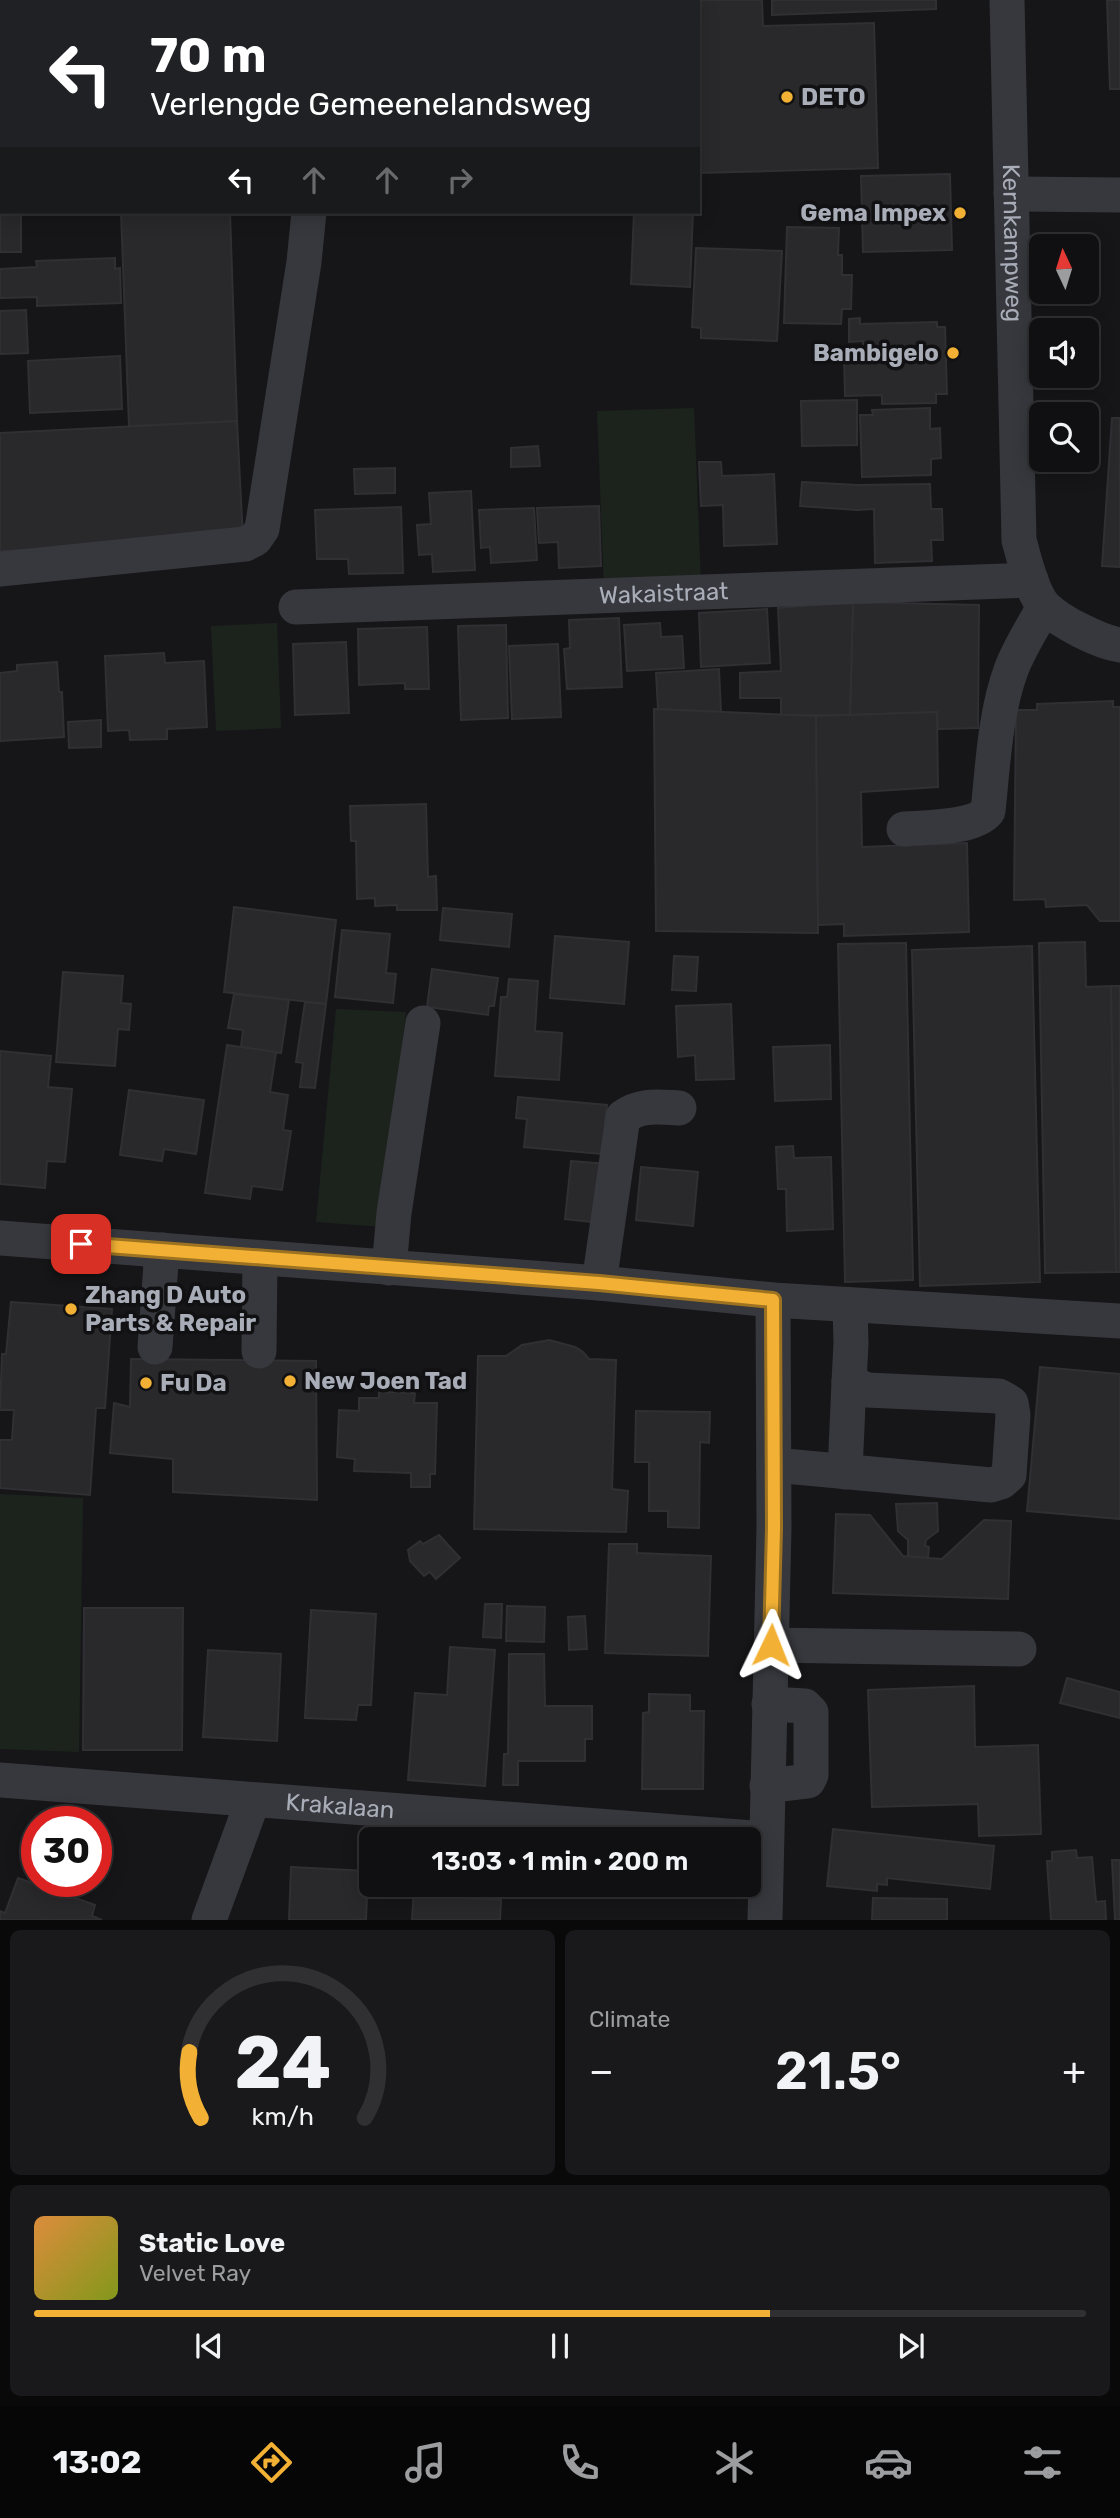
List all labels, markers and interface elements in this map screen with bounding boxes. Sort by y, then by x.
text: 70 m [150,26,267,84]
icon: left [35,28,126,119]
place label: DETO [801,83,865,111]
text: Verlengde Gemeenelandsweg [150,85,592,123]
marker: DETO [779,89,795,105]
icon: left [222,161,260,199]
icon: ahead [295,161,333,199]
icon: ahead [368,161,406,199]
icon: right [441,161,479,199]
street label: Kernkampweg [997,164,1028,322]
place label: Gema Impex [800,199,946,227]
marker: Gema Impex [952,205,968,221]
north arrow [1029,234,1099,304]
map controls [1029,234,1099,472]
button: sound [1029,318,1099,388]
place label: Bambigelo [813,339,939,367]
marker: Bambigelo [945,345,961,361]
button: search [1029,402,1099,472]
street label: Wakaistraat [599,577,729,610]
pin [51,1214,111,1274]
icon: arrive [62,1225,100,1263]
place label: Zhang D Auto Parts & Repair [85,1281,256,1337]
marker: Zhang D Auto Parts & Repair [63,1301,79,1317]
place label: New Joen Tad [304,1367,467,1395]
place label: Fu Da [160,1369,227,1397]
marker: New Joen Tad [282,1373,298,1389]
marker: Fu Da [138,1375,154,1391]
position arrow [734,1608,808,1682]
street label: Krakalaan [285,1788,395,1824]
speed limit sign: 30 [21,1806,112,1897]
text: 13:03 · 1 min · 200 m [432,1846,688,1877]
text: Climate [589,2005,670,2033]
text: 24 [234,2021,331,2107]
text: 21.5° [775,2040,901,2102]
text: − [589,2048,614,2094]
text: + [1062,2048,1086,2094]
text: km/h [251,2102,314,2131]
text: Static Love [139,2228,285,2259]
text: Velvet Ray [139,2259,251,2287]
icon: previous [190,2327,228,2365]
icon: pause [541,2327,579,2365]
icon: next [892,2327,930,2365]
icon: directions [247,2438,296,2487]
icon: music [401,2438,450,2487]
icon: phone [555,2438,604,2487]
icon: climate [710,2438,759,2487]
icon: car [864,2438,913,2487]
icon: filters [1018,2438,1067,2487]
text: 13:02 [53,2443,142,2481]

